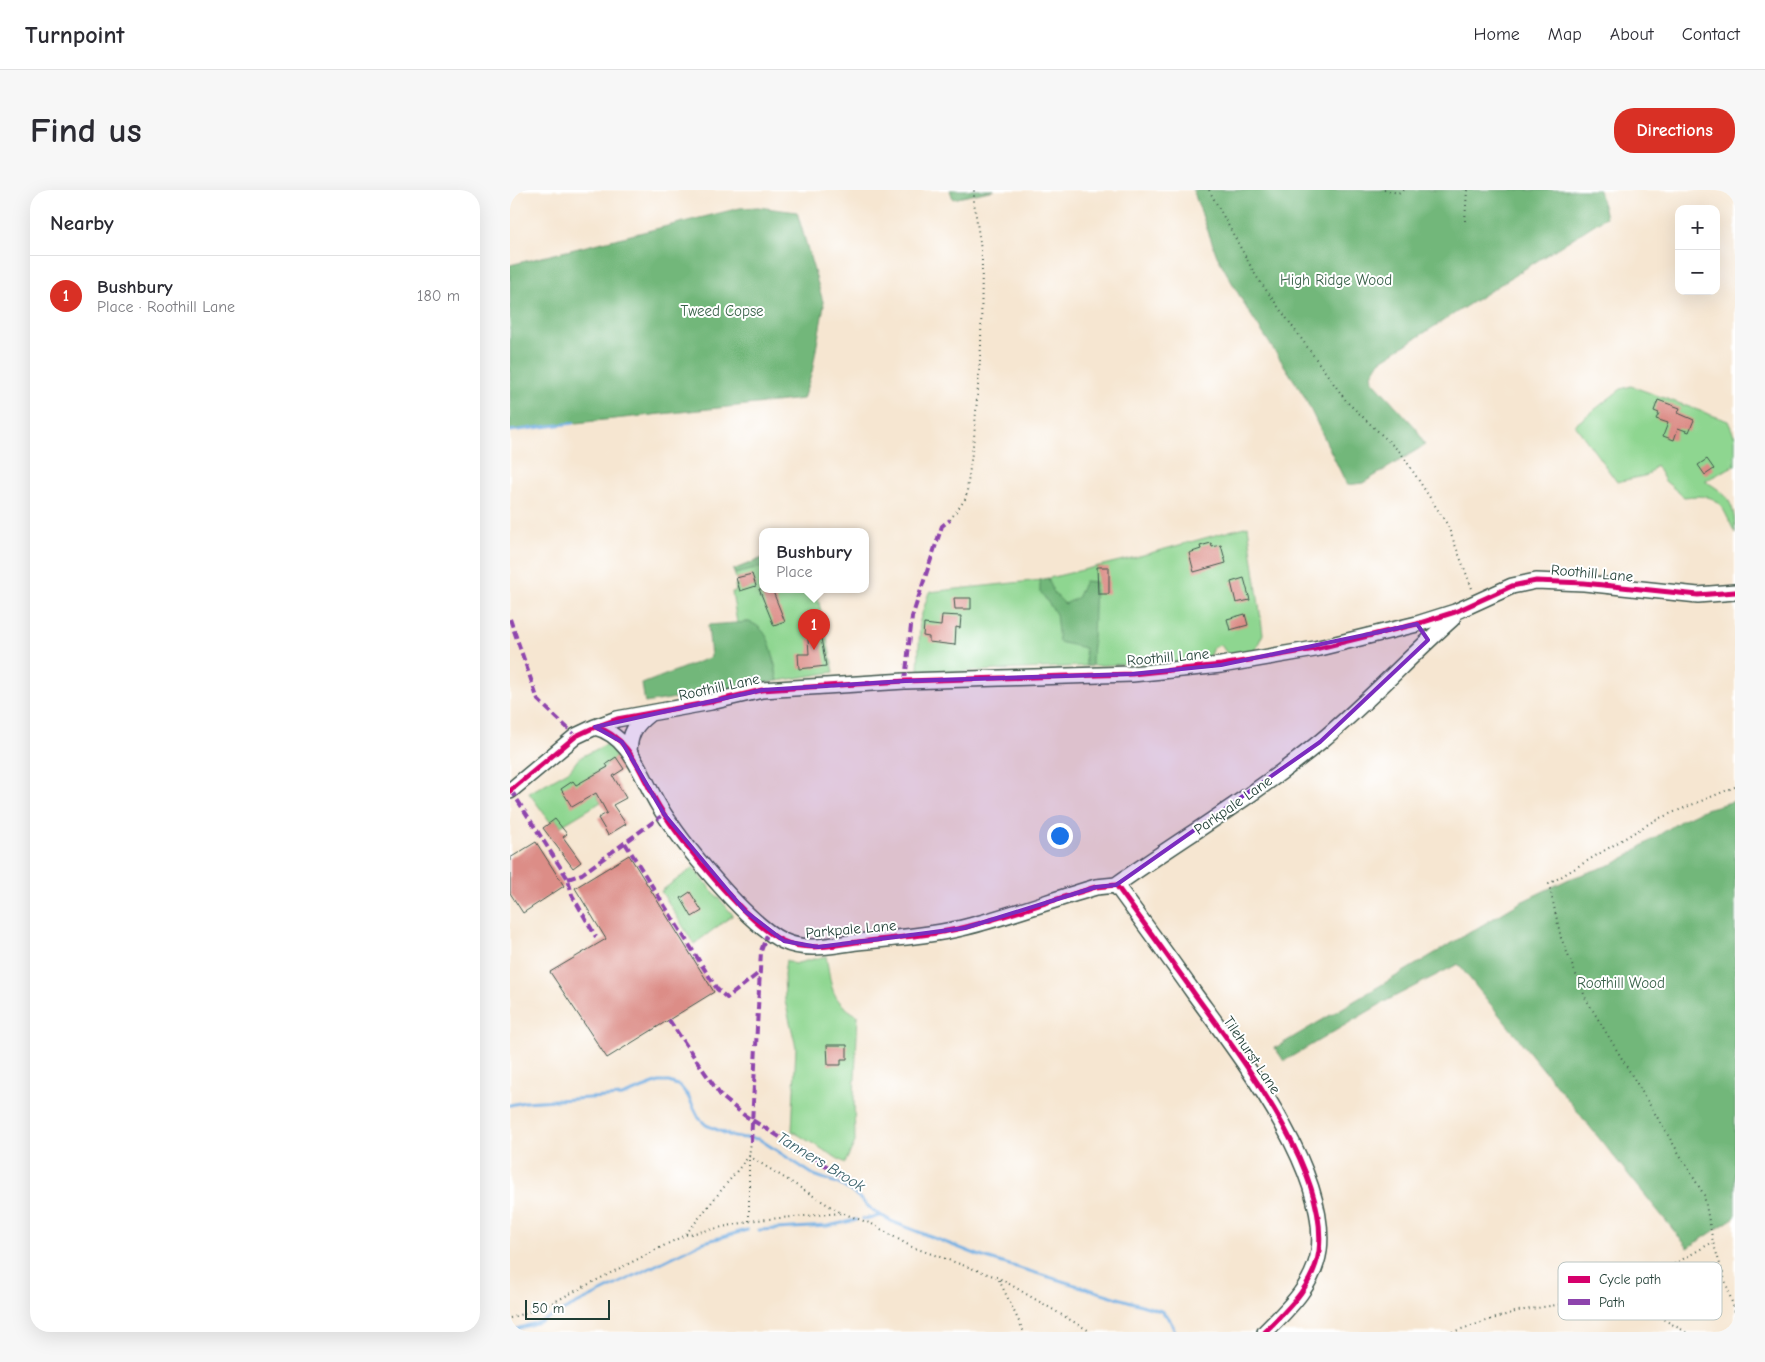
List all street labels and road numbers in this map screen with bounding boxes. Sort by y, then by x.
street label: Roothill Lane [1550,560,1634,586]
street label: Roothill Lane [1126,644,1210,670]
street label: Roothill Lane [677,670,762,704]
street label: Parkpale Lane [1191,771,1276,838]
street label: Parkpale Lane [805,916,898,942]
street label: Tilehurst Lane [1219,1013,1285,1098]

